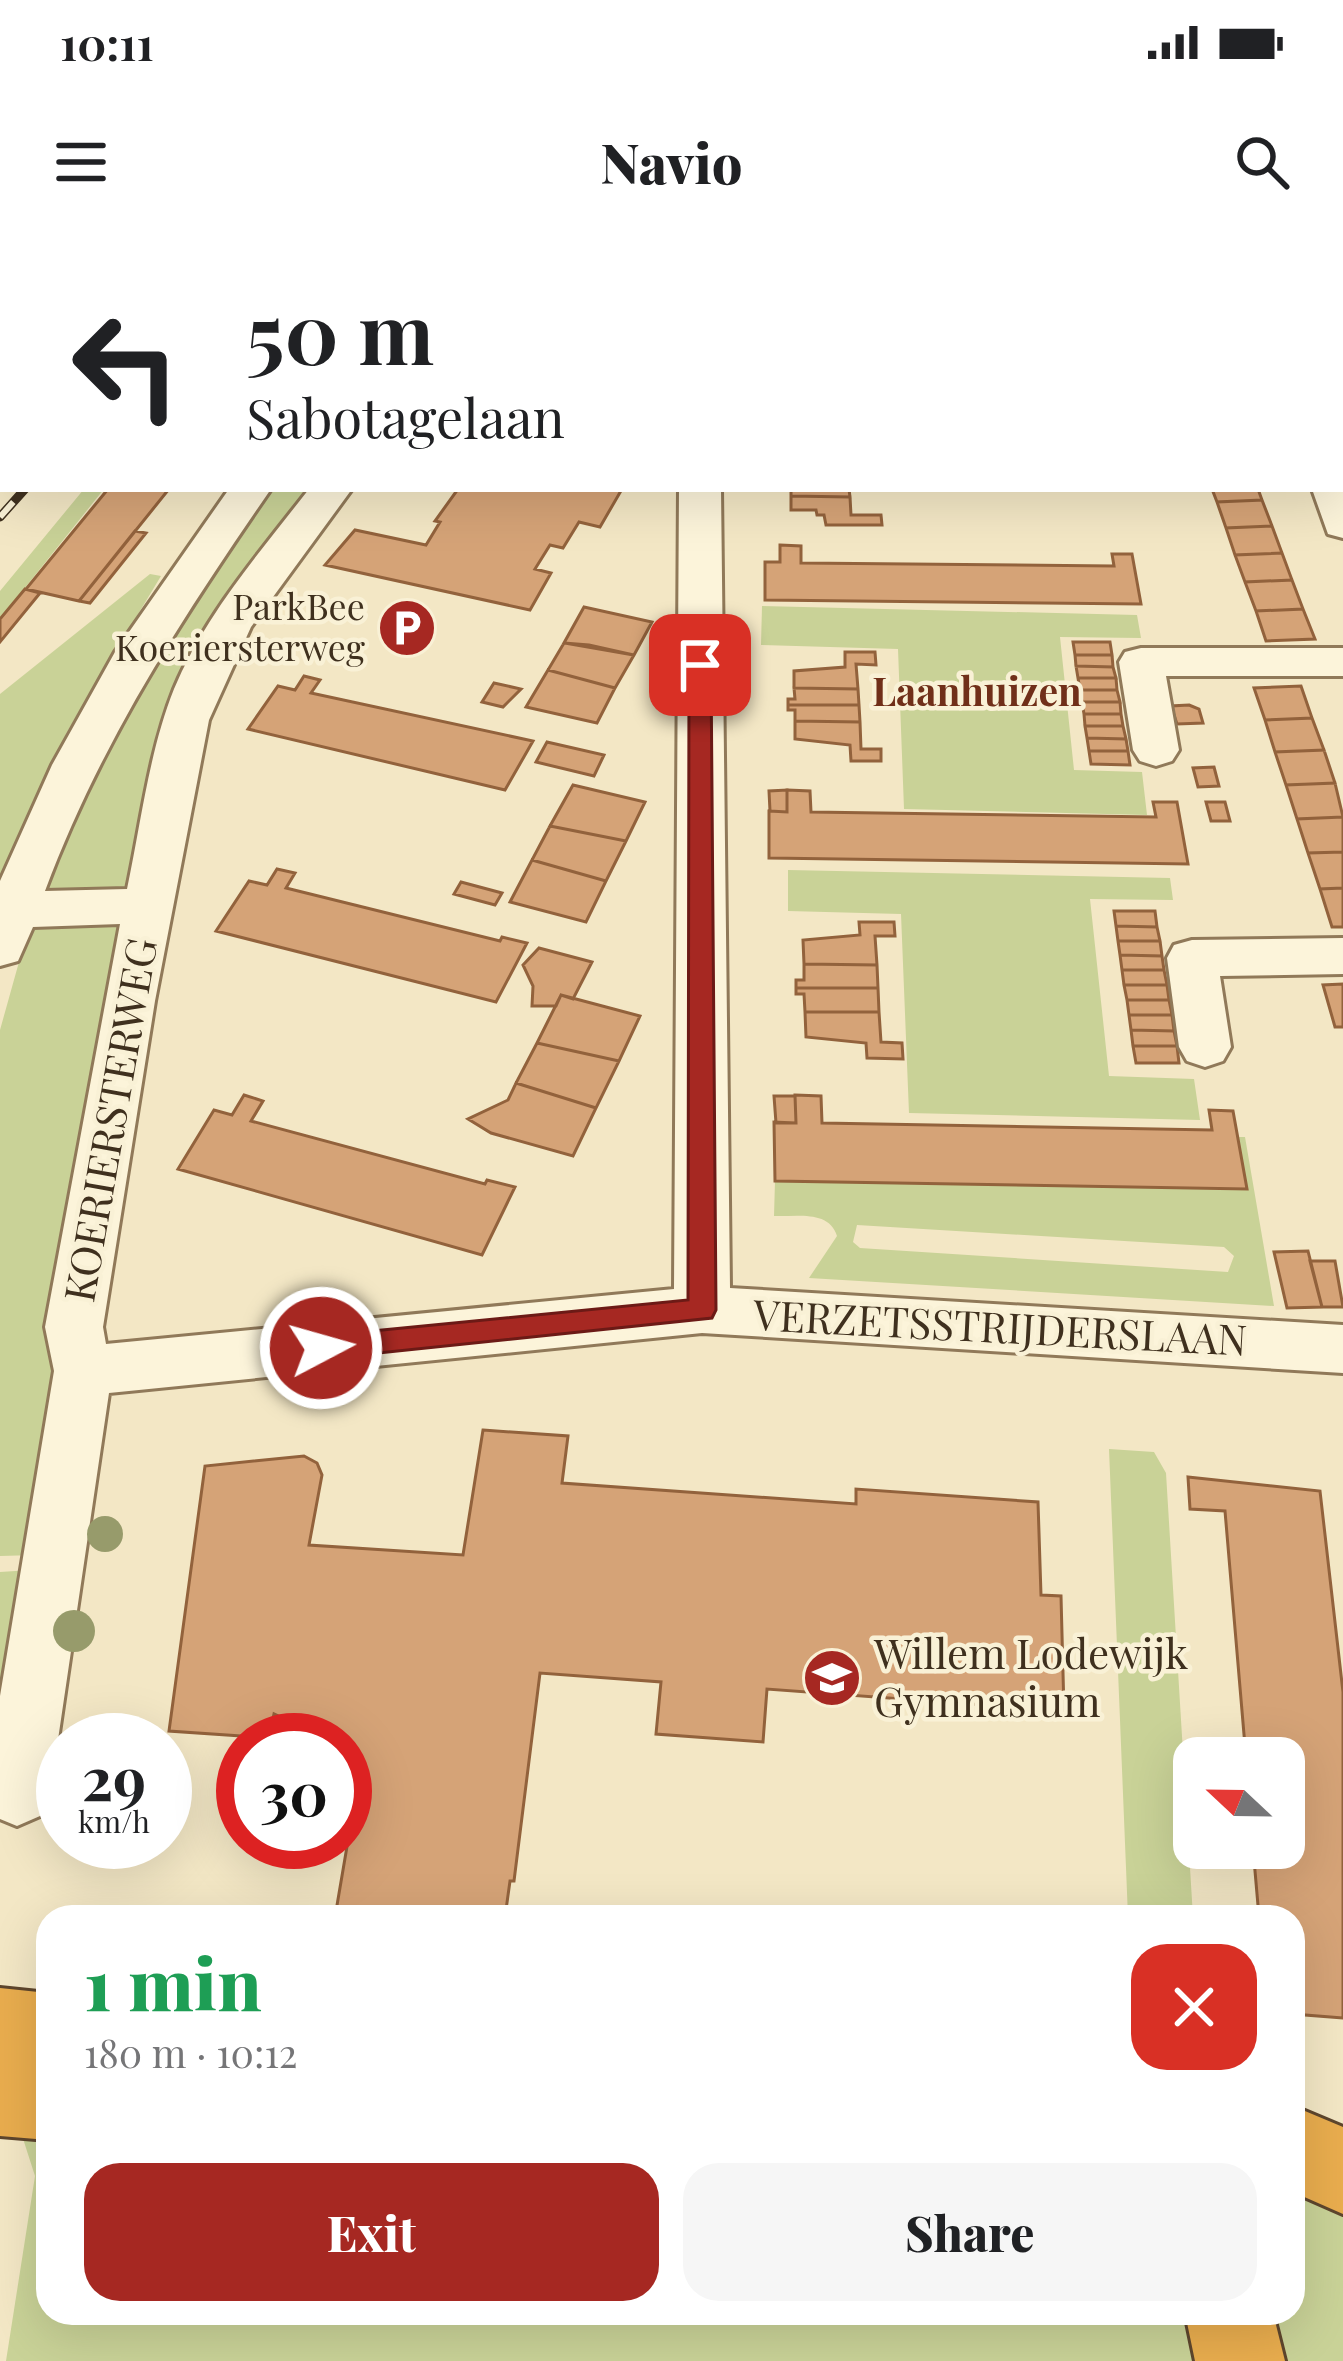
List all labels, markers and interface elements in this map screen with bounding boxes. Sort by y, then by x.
text: 10:11 [60,12,154,72]
text: Navio [601,126,742,198]
icon: menu [48,129,114,195]
icon: search [1229,129,1295,195]
text: 50 m [246,274,434,386]
icon: left [48,288,204,444]
text: Sabotagelaan [246,381,565,453]
place label: ParkBee Koeriersterweg [115,581,365,670]
parking icon: ParkBee Koeriersterweg [376,597,438,659]
pin [649,614,751,716]
icon: arrive [667,632,733,698]
district label: Laanhuizen [872,664,1082,716]
street label: KOERIERSTERWEG [49,933,169,1306]
position arrow [258,1285,384,1411]
street label: VERZETSSTRIJDERSLAAN [751,1285,1248,1367]
place label: Willem Lodewijk Gymnasium [873,1624,1188,1728]
school or university icon: Willem Lodewijk Gymnasium [801,1647,863,1709]
speed limit sign: 30 [216,1713,372,1869]
text: 29 [82,1736,146,1816]
north arrow [1173,1737,1305,1869]
map controls [1173,1737,1305,1869]
text: km/h [78,1801,150,1841]
text: 1 min [84,1933,262,2029]
button: close [1131,1944,1257,2070]
text: 180 m · 10:12 [84,2026,298,2078]
button: Exit [84,2163,659,2301]
button: Share [683,2163,1257,2301]

